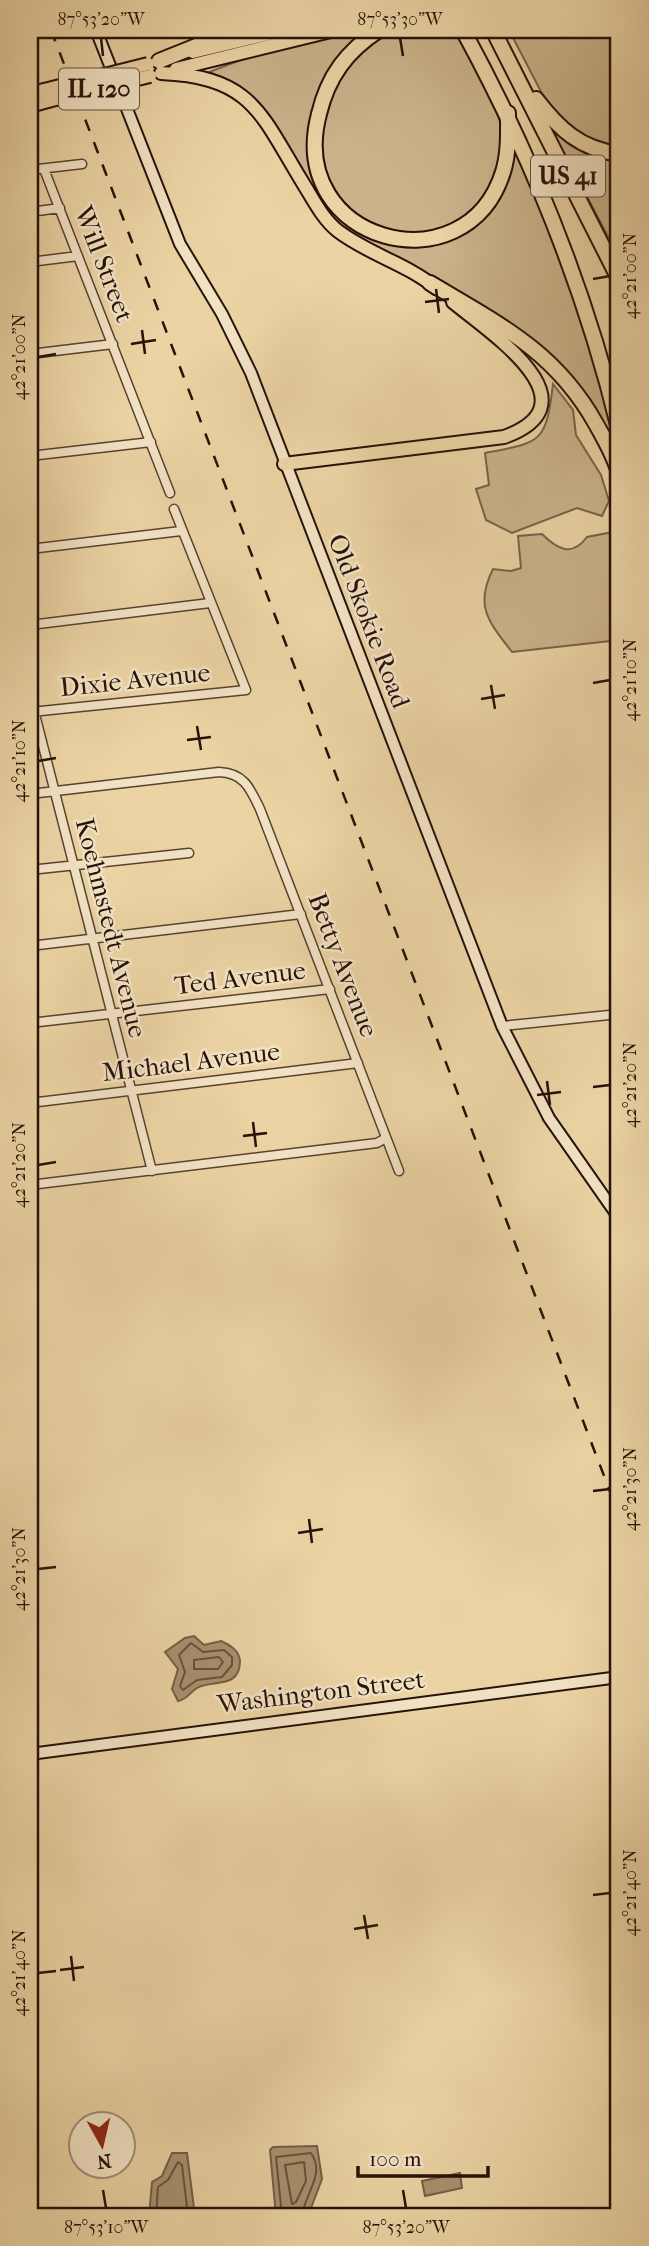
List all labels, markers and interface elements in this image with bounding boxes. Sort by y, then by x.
text: 87°53'20"W [57,9,146,30]
text: 87°53'30"W [357,9,444,30]
road number: IL 120 [59,68,139,110]
road number: US 41 [531,156,605,196]
street label: Will Street [67,201,141,327]
text: 42°21'00"N [620,232,641,319]
text: 42°21'00"N [9,313,30,400]
street label: Old Skokie Road [322,530,417,713]
text: 42°21'10"N [620,638,641,721]
street label: Dixie Avenue [58,657,212,703]
text: 42°21'10"N [9,719,30,802]
street label: Koehmstedt Avenue [69,815,153,1041]
street label: Betty Avenue [301,889,385,1041]
street label: Ted Avenue [173,955,307,1001]
street label: Michael Avenue [100,1036,282,1088]
text: 42°21'20"N [620,1042,641,1128]
text: 42°21'20"N [9,1122,30,1208]
text: 42°21'30"N [620,1447,641,1531]
text: 42°21'30"N [9,1527,30,1611]
street label: Washington Street [215,1664,427,1720]
text: 42°21'40"N [620,1849,641,1937]
text: 42°21'40"N [9,1929,30,2017]
north arrow [66,2110,136,2180]
scale bar [358,2134,488,2178]
text: 100 m [369,2147,422,2171]
text: N [95,2149,113,2173]
text: 87°53'10"W [64,2217,149,2238]
text: 87°53'20"W [362,2217,451,2238]

